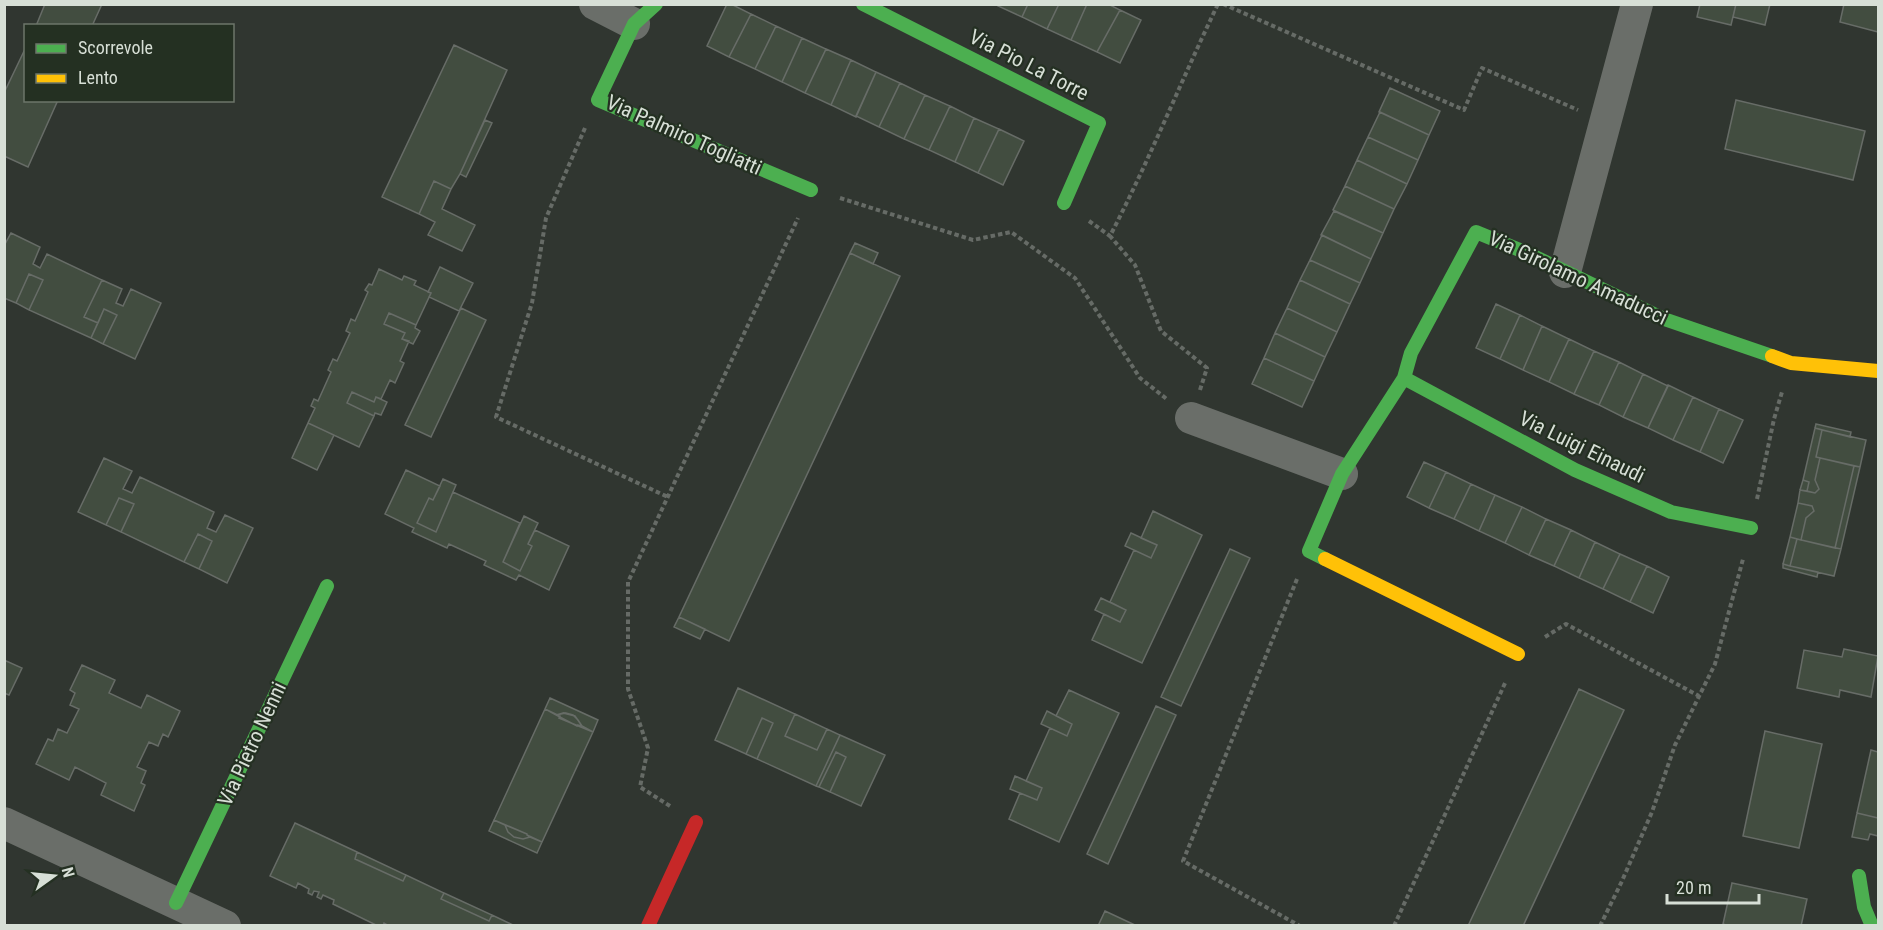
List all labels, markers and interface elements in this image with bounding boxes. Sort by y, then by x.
legend [24,24,234,102]
street label: Via Pio La Torre [965,25,1093,105]
text: Scorrevole [78,37,153,58]
text: Lento [78,67,118,88]
street label: Via Palmiro Togliatti [603,90,765,180]
street label: Via Girolamo Amaducci [1485,226,1671,330]
street label: Via Luigi Einaudi [1515,406,1649,488]
street label: Via Pietro Nenni [213,678,291,810]
north arrow [24,846,84,906]
text: N [58,865,78,879]
scale bar [1667,867,1758,905]
text: 20 m [1676,877,1711,898]

